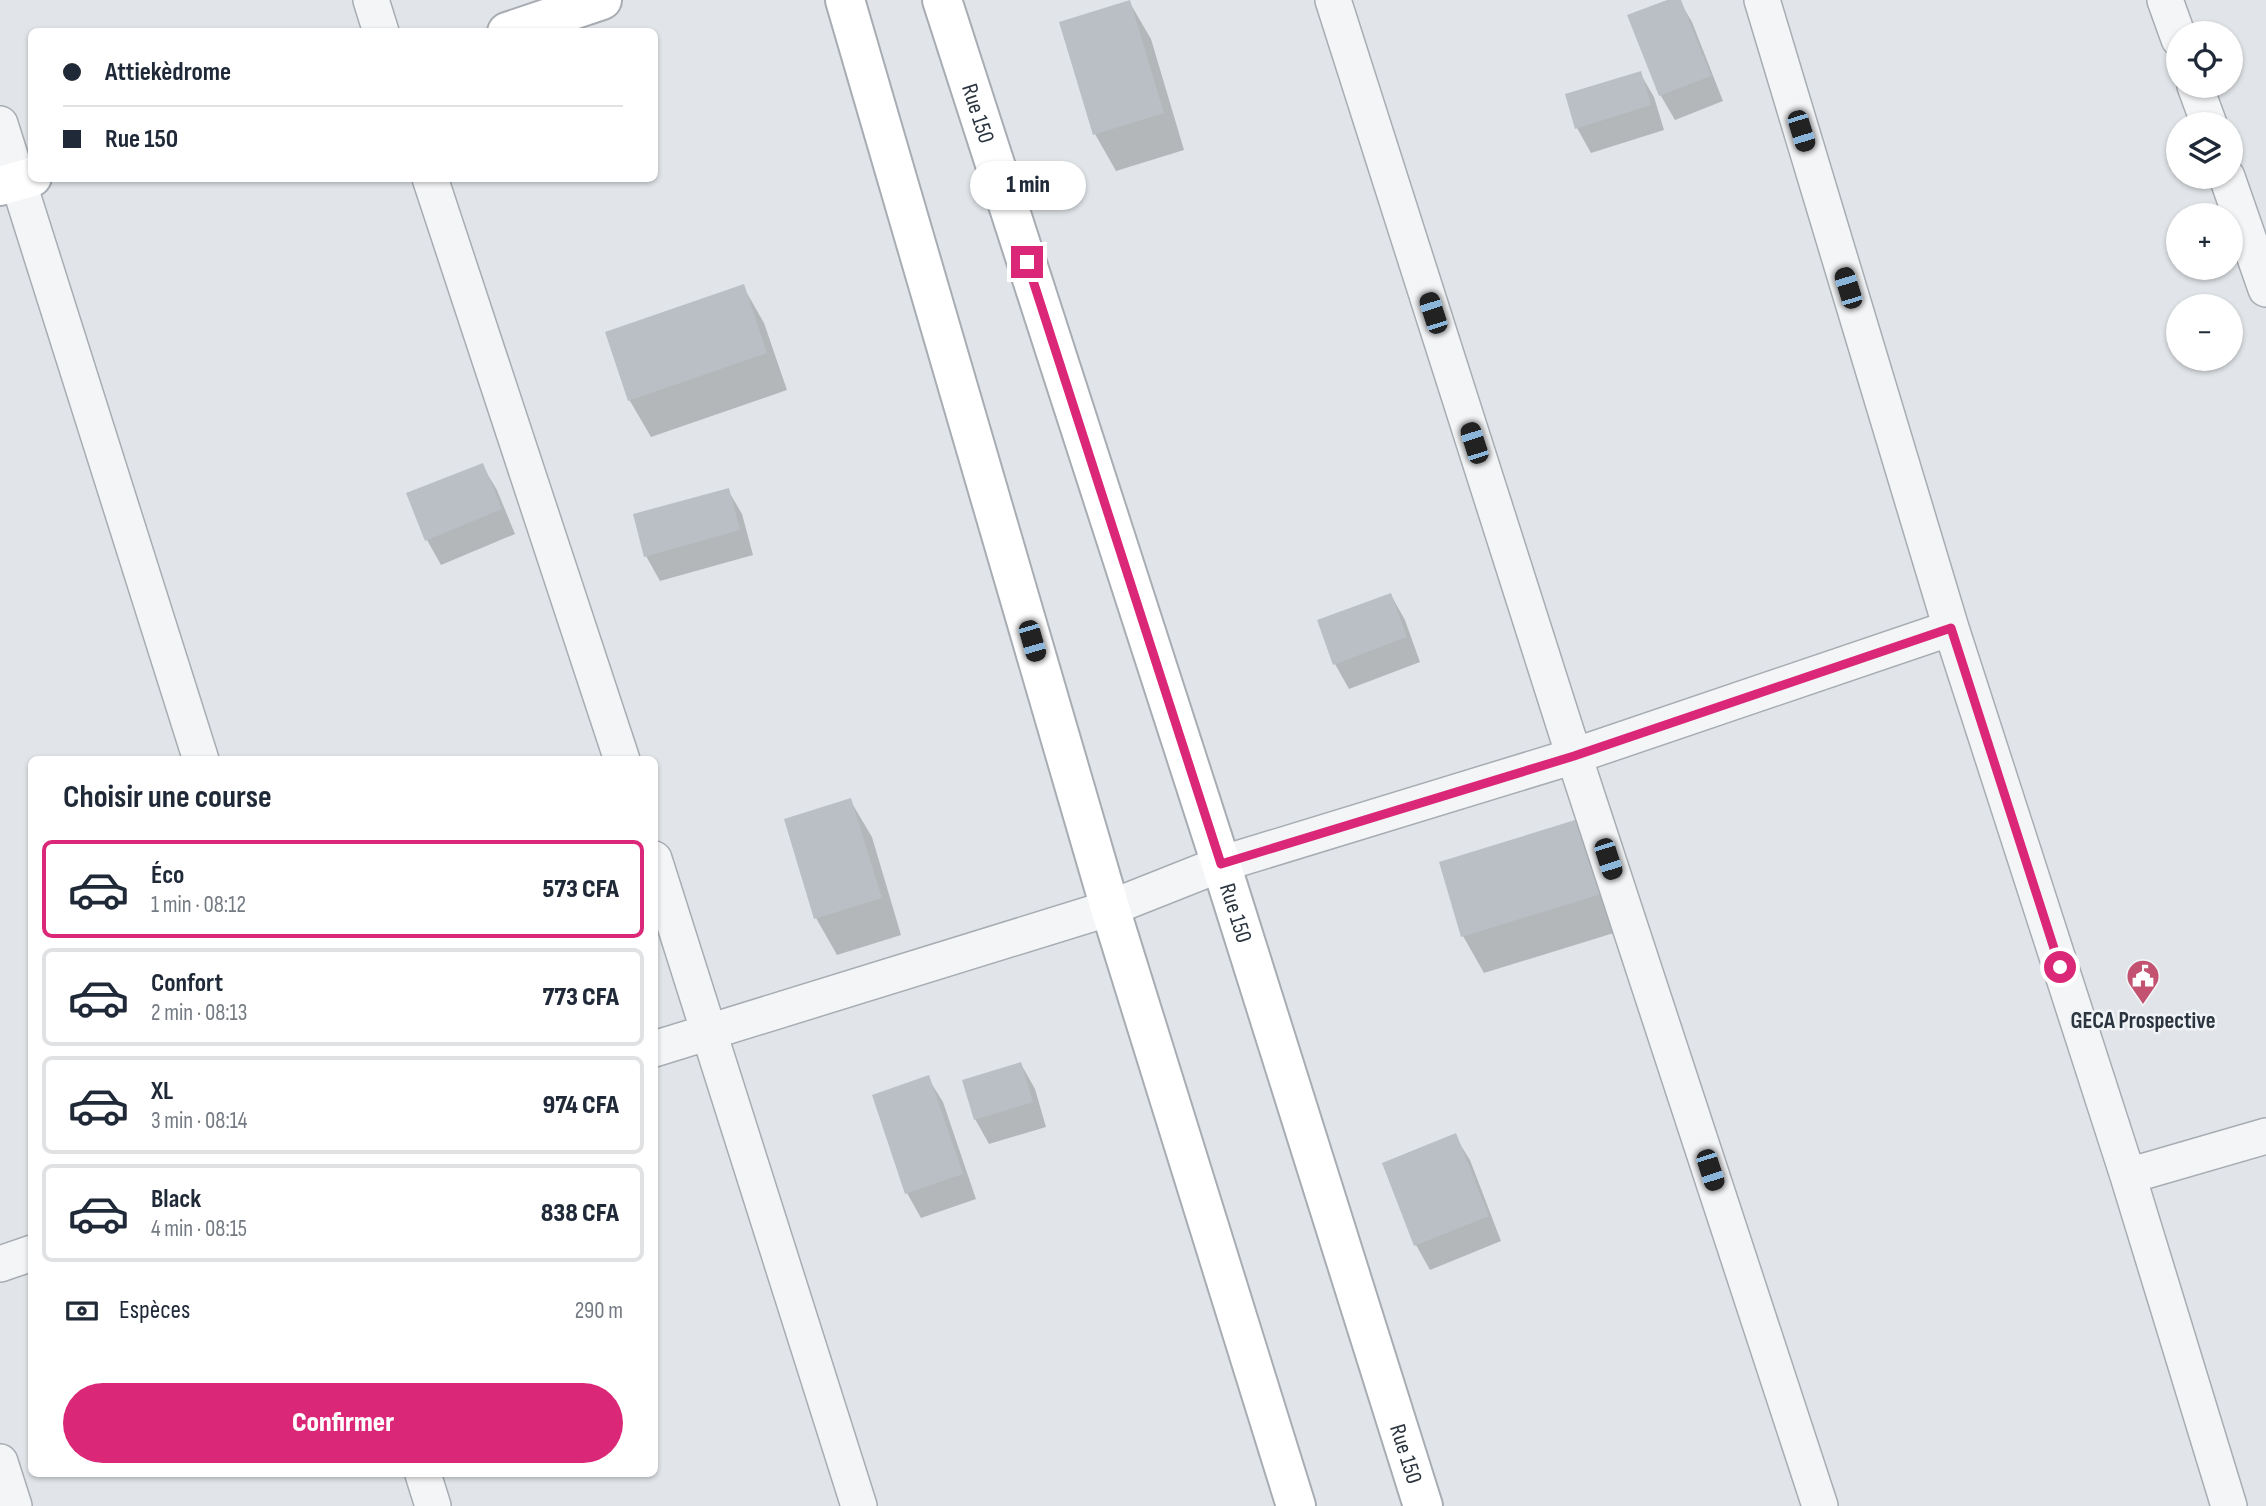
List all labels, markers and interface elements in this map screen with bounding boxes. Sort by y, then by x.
map controls [2166,21,2243,371]
button: locate [2166,21,2243,98]
text: Attiekèdrome [105,57,231,88]
street label: Rue 150 [955,80,1000,147]
car [1785,108,1818,154]
button: layers [2166,112,2243,189]
text: Rue 150 [105,124,178,155]
callout: 1 min [969,160,1085,210]
text: 1 min [1006,171,1050,199]
button: + [2166,203,2243,280]
route end [1011,246,1043,278]
car [1832,265,1865,311]
car [1417,290,1450,336]
button: − [2166,294,2243,371]
car [1458,420,1491,466]
car [1017,618,1048,664]
text: Choisir une course [63,778,272,817]
car [1592,836,1625,882]
icon: car [67,858,130,921]
text: Éco [151,860,184,891]
text: 573 CFA [542,874,619,905]
street label: Rue 150 [1213,880,1258,946]
text: 1 min · 08:12 [151,891,246,919]
route start [2044,951,2076,983]
public building icon: GECA Prospective [2124,957,2162,1006]
icon: car [67,966,130,1029]
text: Confort [151,968,223,999]
text: 773 CFA [542,982,619,1013]
text: 2 min · 08:13 [151,999,247,1027]
place label: GECA Prospective [2070,1007,2216,1035]
icon: car [67,1074,130,1137]
text: XL [151,1076,173,1107]
text: 974 CFA [542,1090,619,1121]
text: 3 min · 08:14 [151,1107,247,1135]
car [1694,1147,1727,1193]
icon: car [67,1182,130,1245]
text: Black [151,1184,201,1215]
text: 838 CFA [541,1198,619,1229]
text: 4 min · 08:15 [151,1215,247,1243]
icon: cash [63,1292,101,1330]
text: Espèces [119,1295,190,1326]
text: 290 m [575,1297,623,1325]
button: Confirmer [63,1383,623,1463]
street label: Rue 150 [1383,1421,1428,1487]

